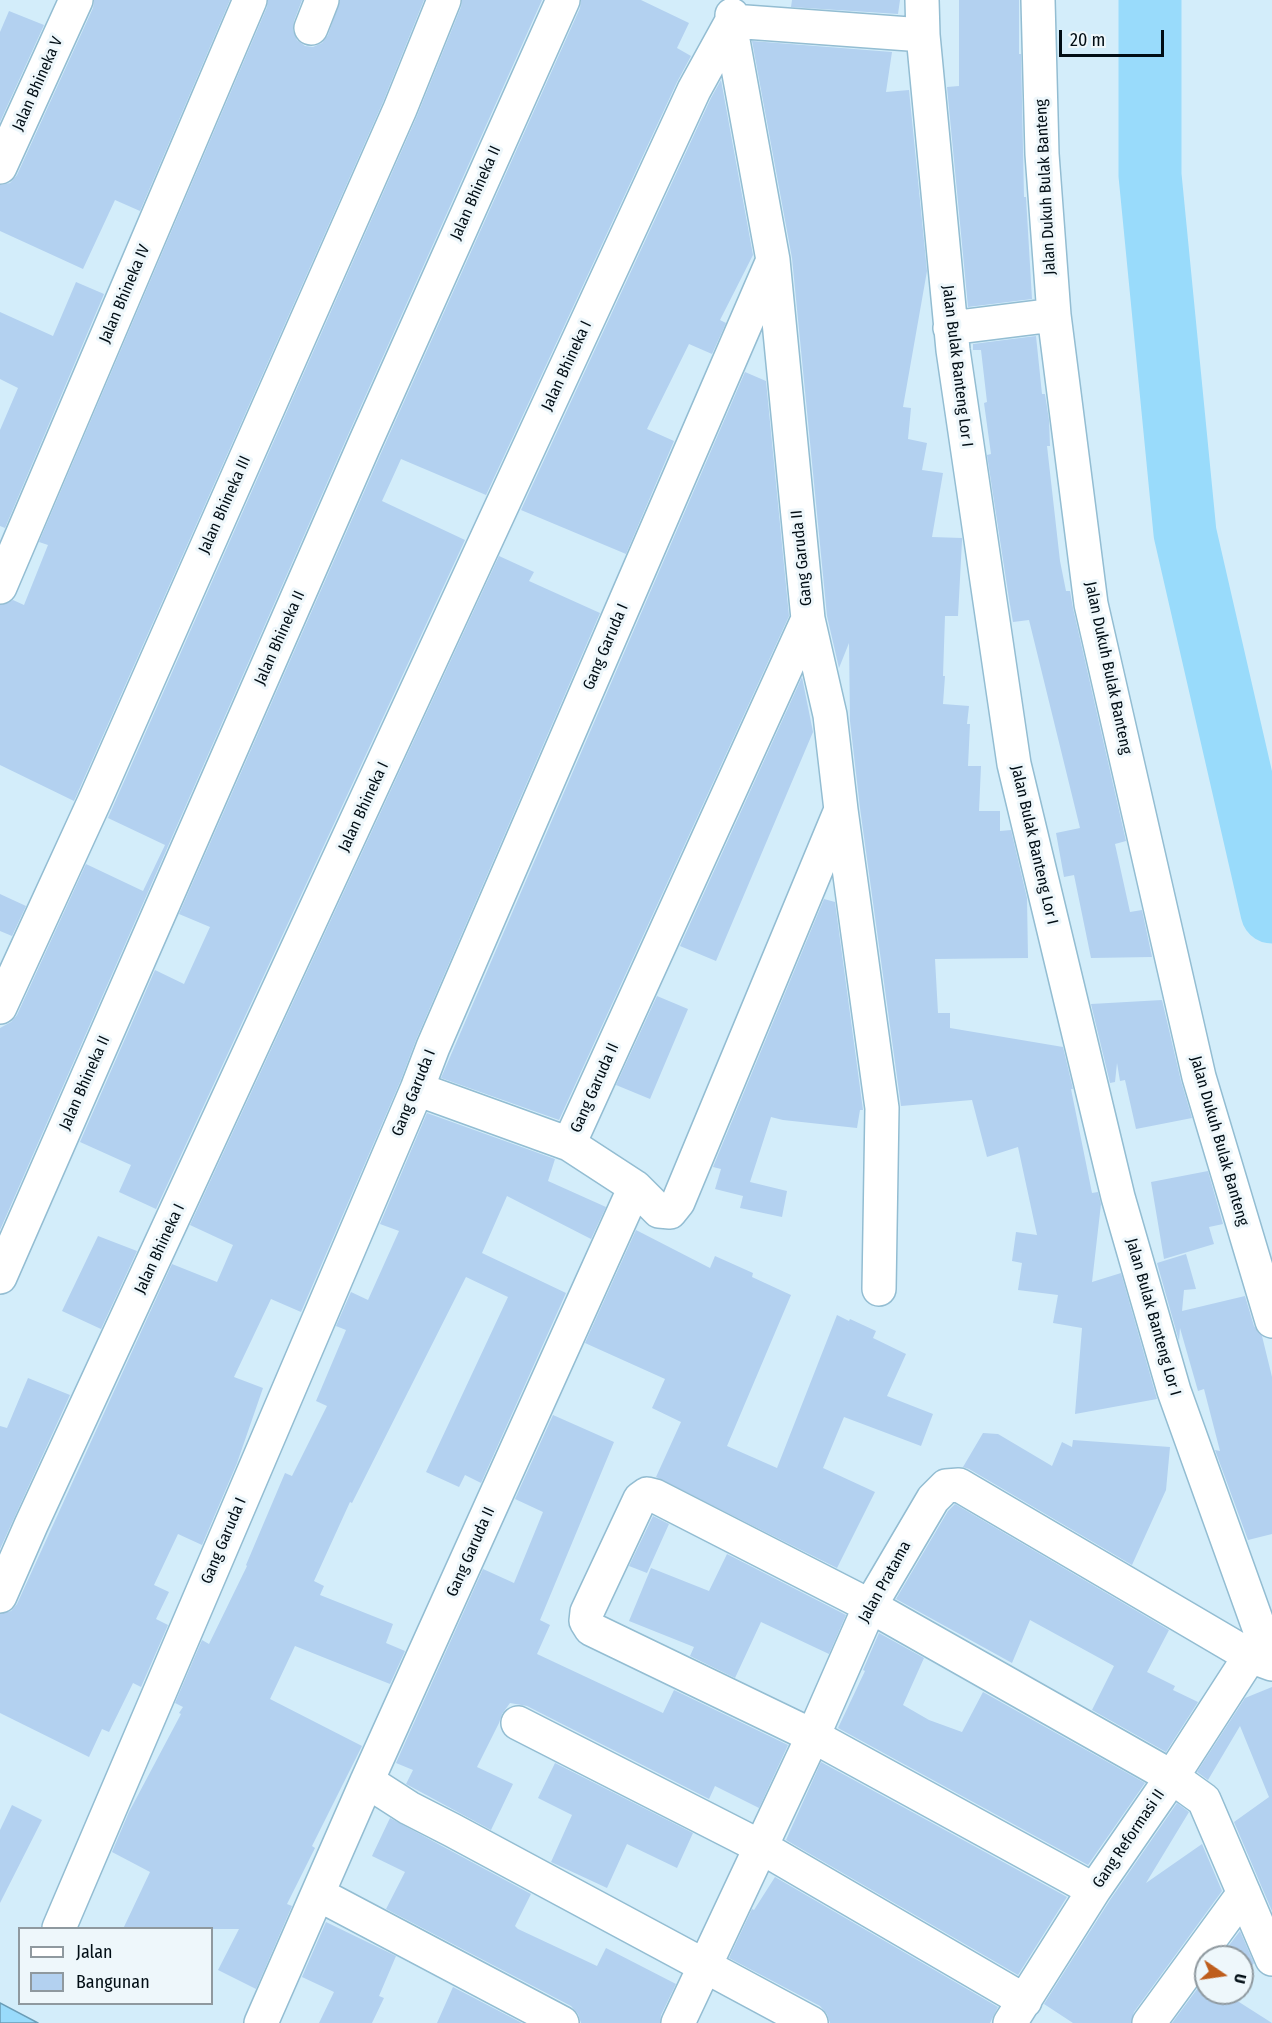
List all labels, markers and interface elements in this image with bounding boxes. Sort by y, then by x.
scale bar [1062,18,1167,56]
text: 20 m [1070,29,1105,51]
street label: Jalan Bhineka V [9,34,67,134]
street label: Jalan Dukuh Bulak Banteng [1032,99,1060,275]
street label: Jalan Bhineka II [447,143,505,243]
street label: Jalan Bhineka IV [96,242,154,346]
street label: Jalan Bulak Banteng Lor I [938,284,976,448]
street label: Jalan Bhineka I [538,318,596,414]
street label: Jalan Bhineka III [195,453,255,557]
street label: Gang Garuda II [787,509,817,607]
street label: Jalan Dukuh Bulak Banteng [1080,580,1136,756]
street label: Jalan Bhineka II [251,588,309,688]
street label: Gang Garuda I [579,601,633,693]
street label: Jalan Bhineka I [335,759,393,855]
street label: Jalan Bulak Banteng Lor I [1006,763,1062,927]
street label: Jalan Bhineka II [56,1033,114,1133]
street label: Gang Garuda II [567,1040,623,1136]
street label: Gang Garuda I [388,1047,440,1139]
street label: Jalan Dukuh Bulak Banteng [1186,1054,1252,1228]
street label: Jalan Bhineka I [131,1201,189,1297]
street label: Jalan Bulak Banteng Lor I [1121,1236,1185,1398]
street label: Gang Garuda I [197,1495,251,1587]
street label: Gang Garuda II [443,1504,499,1600]
street label: Jalan Pratama [855,1538,915,1626]
street label: Gang Reformasi II [1089,1786,1169,1892]
legend [18,1927,213,2005]
text: Jalan [76,1941,113,1963]
north arrow [1194,1945,1254,2005]
text: Bangunan [76,1971,150,1993]
text: U [1230,1972,1250,1985]

